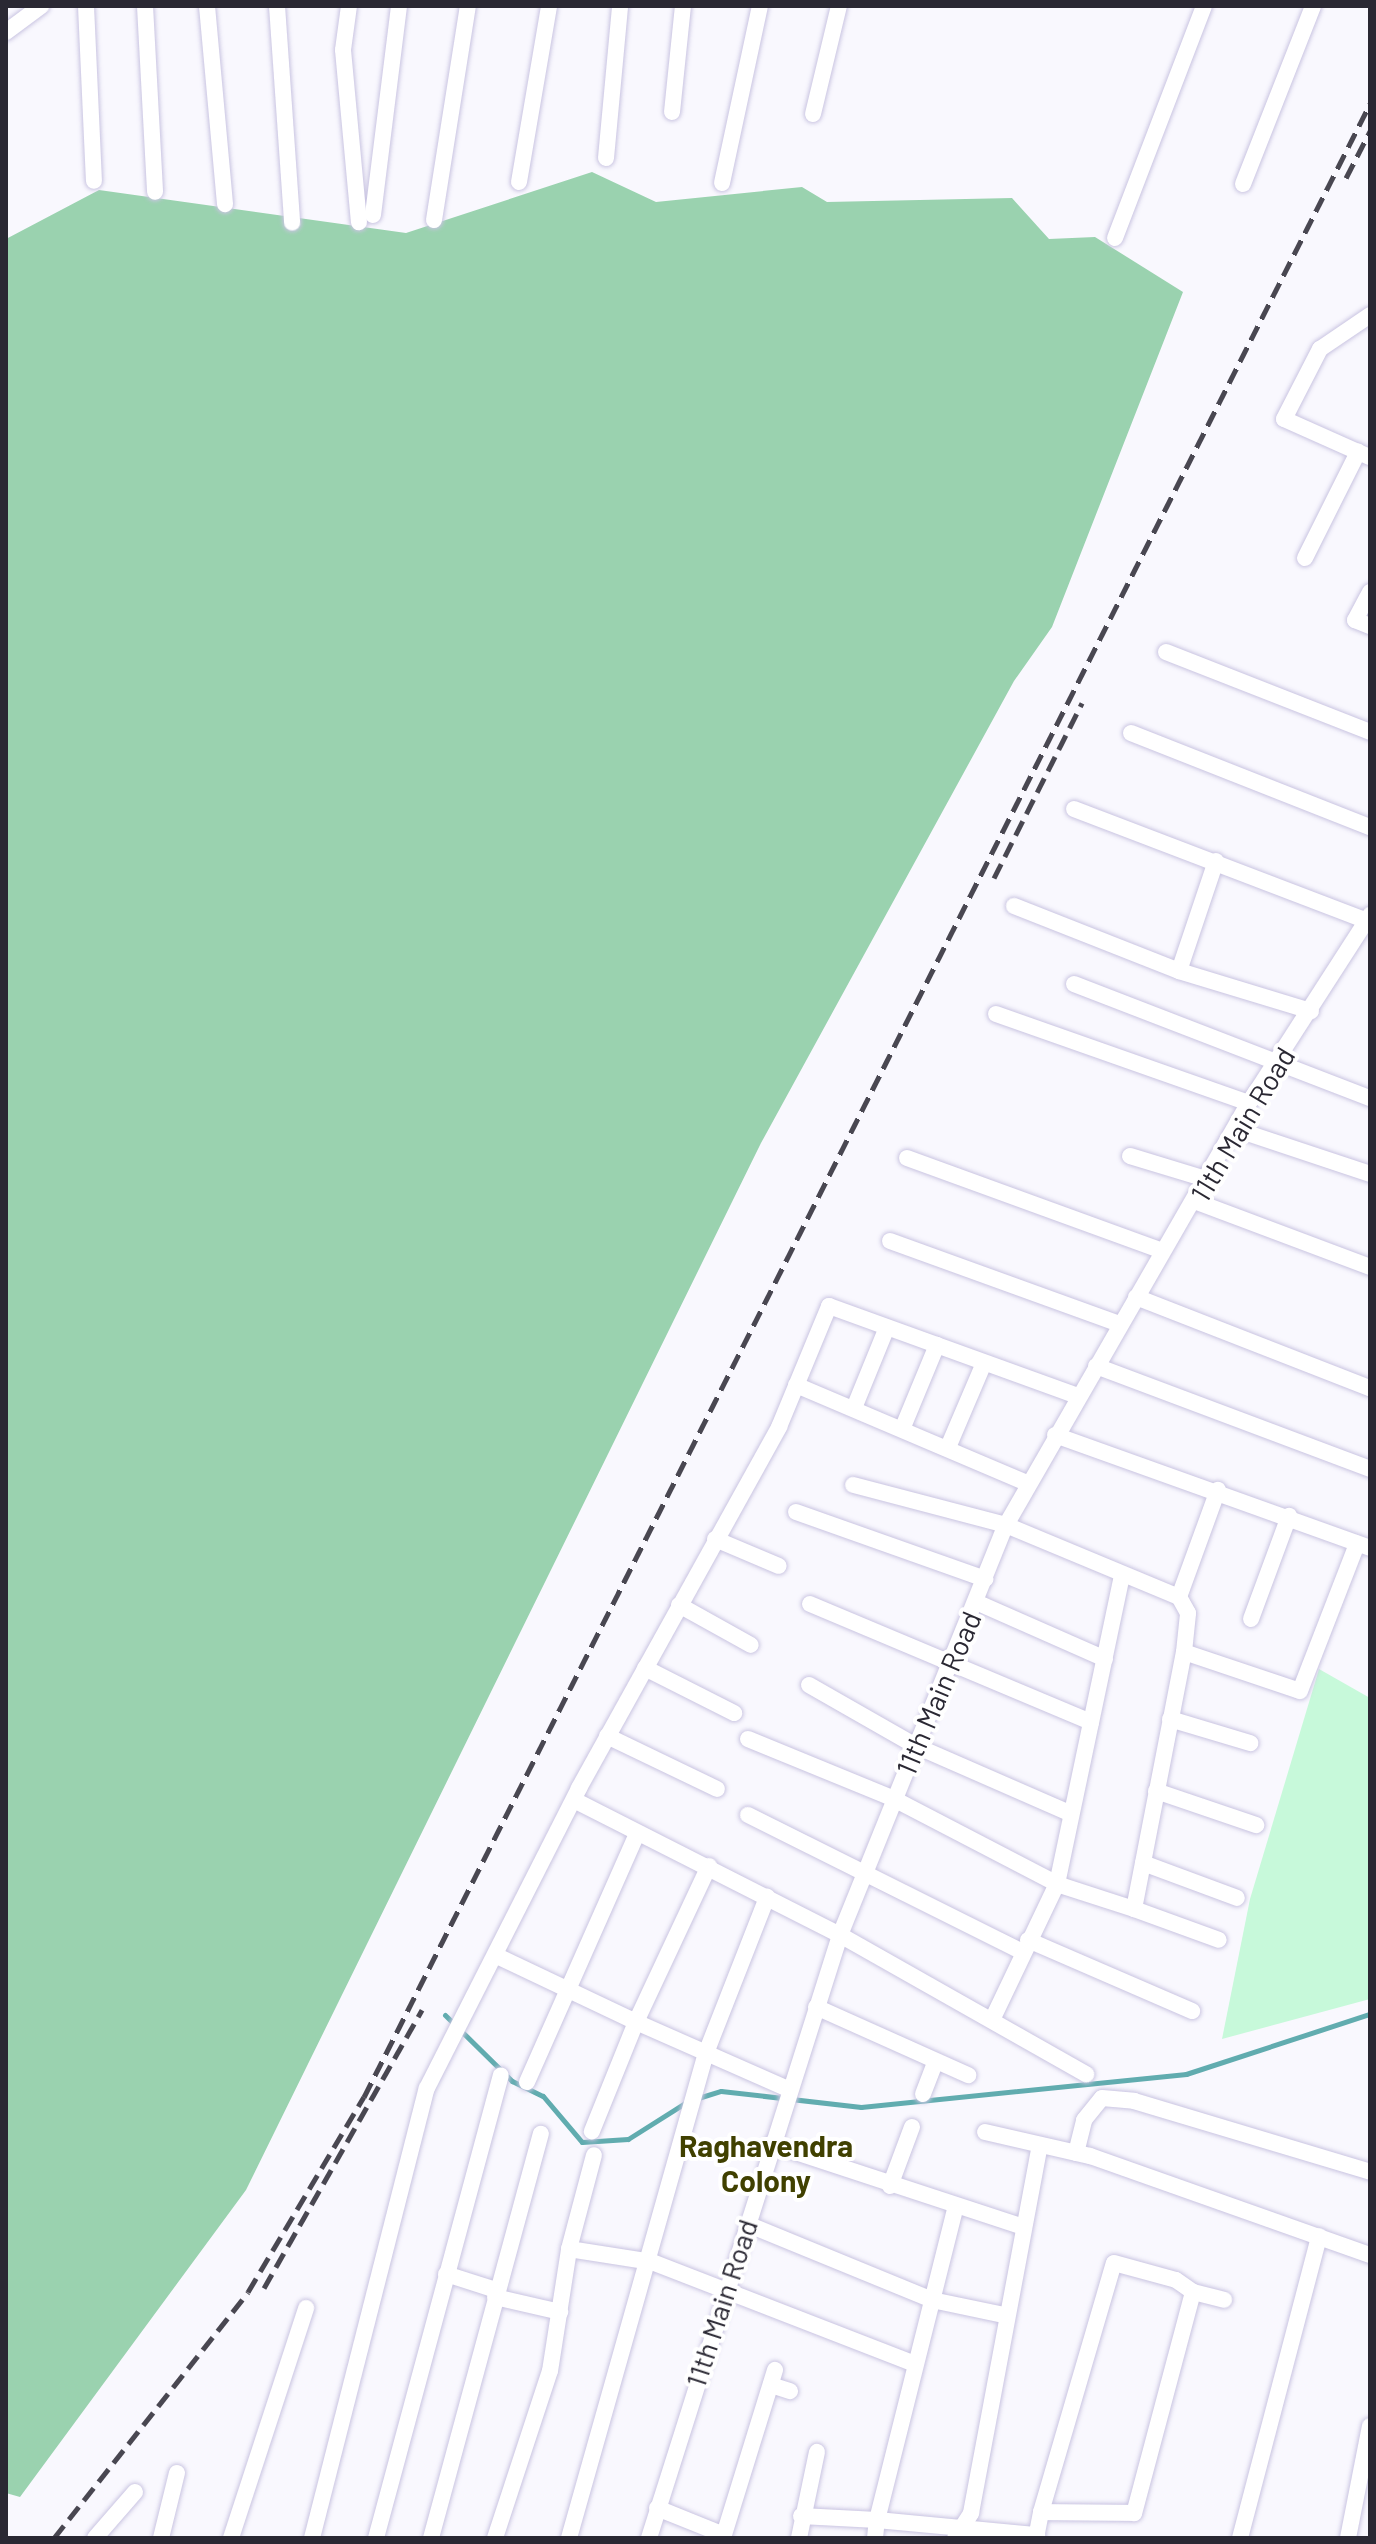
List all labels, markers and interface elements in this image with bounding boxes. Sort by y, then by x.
street label: 11th Main Road [1183,1041,1301,1207]
street label: 11th Main Road [888,1606,988,1780]
district label: Raghavendra Colony [679,2127,853,2198]
street label: 11th Main Road [678,2215,764,2391]

